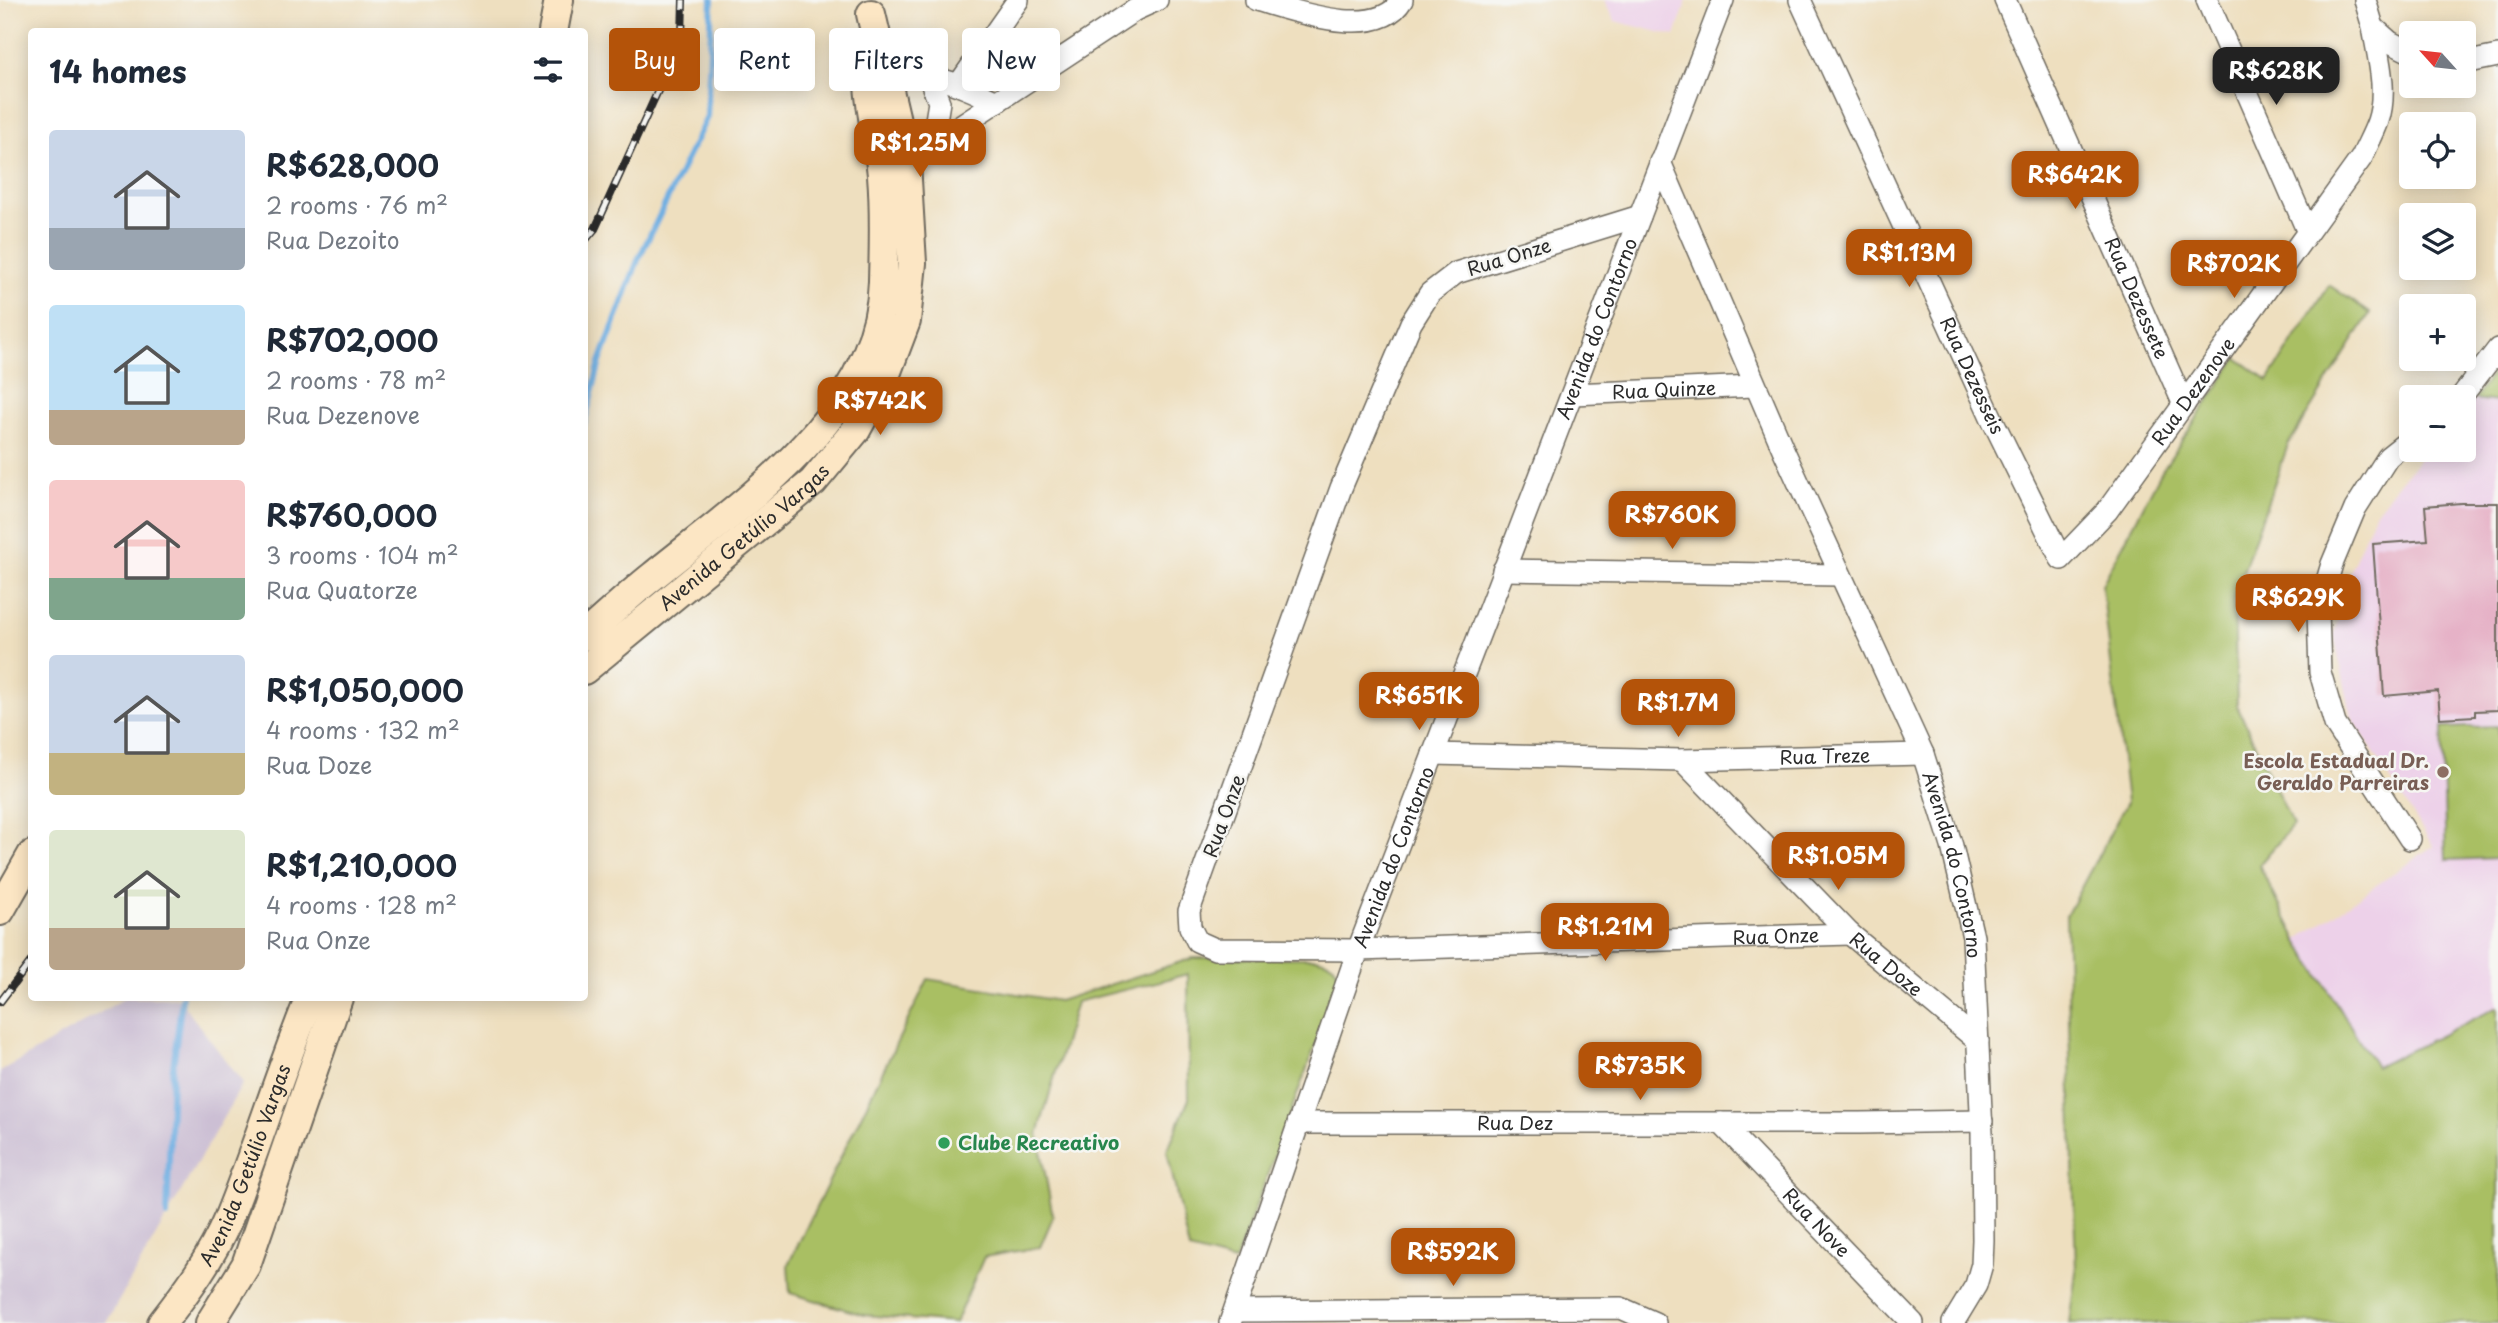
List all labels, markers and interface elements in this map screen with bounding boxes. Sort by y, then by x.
north arrow [2399,21,2476,98]
map controls [2399,21,2476,462]
chip: Buy [609,28,700,91]
chip: Rent [714,28,815,91]
chip: Filters [829,28,948,91]
chip: New [962,28,1060,91]
text: 14 homes [49,48,187,93]
pin: R$628K [2219,48,2333,107]
icon: filters [529,51,567,89]
text: R$628K [2229,52,2323,87]
button: locate [2399,112,2476,189]
pin: R$1.25M [855,120,985,179]
text: R$1.25M [870,124,970,159]
text: R$628,000 [266,142,439,187]
pin: R$642K [2018,152,2132,211]
text: R$642K [2028,156,2122,191]
icon: home [105,158,189,242]
text: 2 rooms · 76 m² [266,187,448,222]
button: layers [2399,203,2476,280]
text: Rua Dezoito [266,222,400,257]
street label: Rua Onze [1463,230,1554,282]
pin: R$1.13M [1844,230,1974,289]
street label: Rua Dezessete [2099,232,2177,363]
street label: Avenida do Contorno [1548,234,1643,423]
text: R$1.13M [1862,234,1956,269]
pin: R$702K [2177,240,2291,300]
text: R$702K [2187,245,2281,280]
button: + [2399,294,2476,371]
street label: Rua Dezesseis [1934,312,2012,438]
text: R$702,000 [266,317,439,362]
street label: Rua Dezenove [2144,331,2241,451]
icon: home [105,333,189,417]
text: 2 rooms · 78 m² [266,362,446,397]
street label: Rua Quinze [1611,373,1717,405]
pin: R$742K [823,378,937,437]
text: R$742K [833,382,927,417]
button: − [2399,385,2476,462]
text: Rua Dezenove [266,397,420,432]
street label: Avenida Getúlio Vargas [652,458,835,616]
pin: R$760K [1615,491,1729,551]
text: R$760,000 [266,492,437,537]
text: R$760K [1625,496,1719,531]
icon: home [105,508,189,592]
text: 3 rooms · 104 m² [266,537,459,572]
text: Rua Quatorze [266,572,418,607]
pin: R$629K [2241,574,2355,634]
text: R$629K [2252,579,2344,614]
text: R$1,050,000 [266,667,464,712]
pin: R$651K [1362,672,1476,732]
text: R$651K [1375,677,1463,712]
pin: R$1.7M [1621,680,1735,739]
icon: home [105,683,189,767]
text: R$1.7M [1637,684,1719,719]
text: 4 rooms · 132 m² [266,712,460,747]
street label: Rua Treze [1779,740,1871,771]
place label: Escola Estadual Dr. Geraldo Parreiras [2243,746,2429,796]
text: Rua Doze [266,747,372,782]
street label: Avenida do Contorno [1345,762,1440,951]
marker: Escola Estadual Dr. Geraldo Parreiras [2435,764,2451,780]
street label: Avenida do Contorno [1916,768,1989,959]
street label: Rua Onze [1195,770,1251,861]
pin: R$1.05M [1773,832,1903,892]
text: R$1.05M [1788,837,1888,872]
text: R$1,210,000 [266,842,457,887]
icon: home [105,858,189,942]
text: 4 rooms · 128 m² [266,887,457,922]
pin: R$1.21M [1540,904,1670,963]
text: R$1.21M [1557,908,1653,943]
street label: Rua Onze [1732,920,1819,951]
text: Rua Onze [266,922,371,957]
street label: Rua Doze [1844,925,1929,1002]
pin: R$735K [1583,1042,1697,1102]
text: R$735K [1594,1047,1686,1082]
street label: Avenida Getúlio Vargas [191,1060,296,1271]
street label: Rua Dez [1477,1108,1553,1136]
place label: Clube Recreativo [958,1128,1119,1156]
marker: Clube Recreativo [936,1135,952,1151]
street label: Rua Nove [1777,1181,1857,1263]
pin: R$592K [1396,1228,1510,1288]
text: R$592K [1407,1233,1499,1268]

